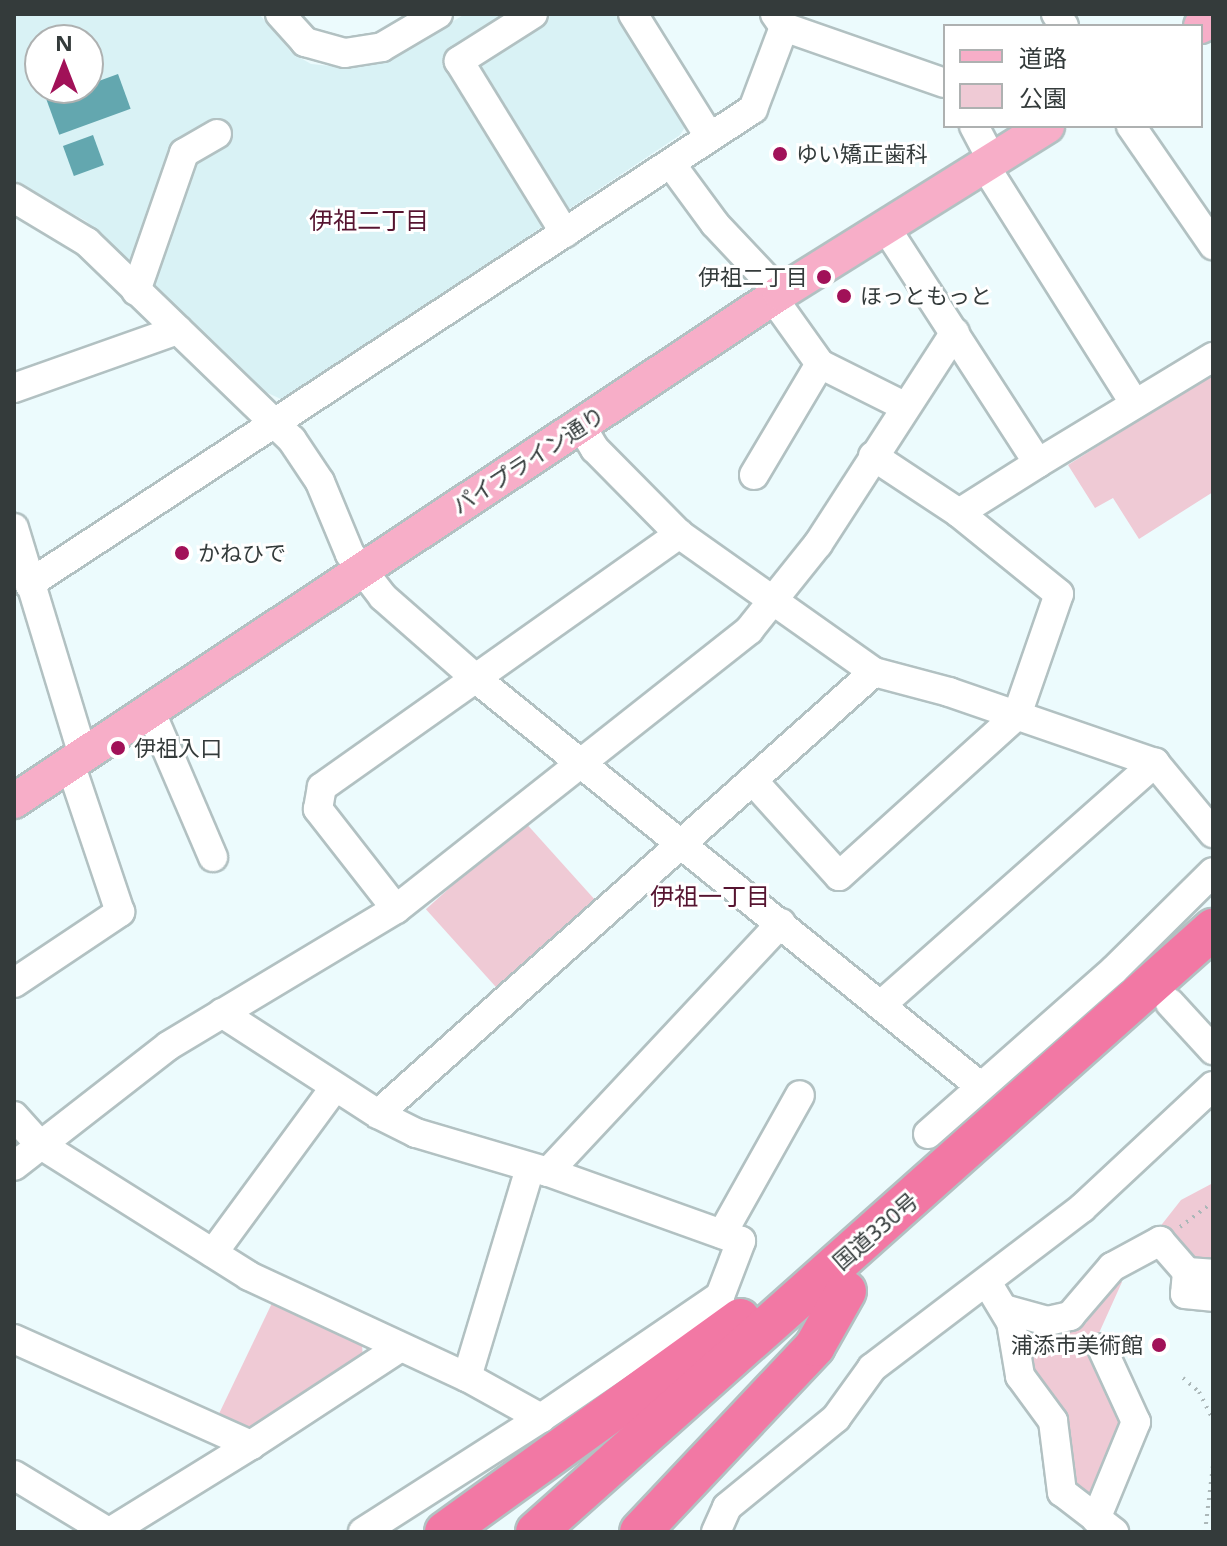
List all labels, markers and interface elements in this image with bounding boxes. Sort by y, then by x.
north arrow [24,24,104,104]
legend [943,24,1203,128]
text: N [55,27,73,57]
text: 道路 [1019,41,1067,74]
text: 公園 [1019,81,1067,114]
place label: ゆい矯正歯科 [796,141,928,167]
marker: ゆい矯正歯科 [771,145,789,163]
district label: 伊祖二丁目 [309,206,429,234]
place label: 伊祖二丁目 [698,264,808,290]
marker: 伊祖二丁目 [815,268,833,286]
place label: ほっともっと [860,283,992,309]
marker: ほっともっと [835,287,853,305]
street label: パイプライン通り [447,401,609,519]
place label: かねひで [198,540,286,566]
marker: かねひで [173,544,191,562]
place label: 伊祖入口 [134,735,222,761]
marker: 伊祖入口 [109,739,127,757]
district label: 伊祖一丁目 [650,882,770,910]
street label: 国道330号 [827,1187,923,1275]
place label: 浦添市美術館 [1011,1332,1143,1358]
marker: 浦添市美術館 [1150,1336,1168,1354]

